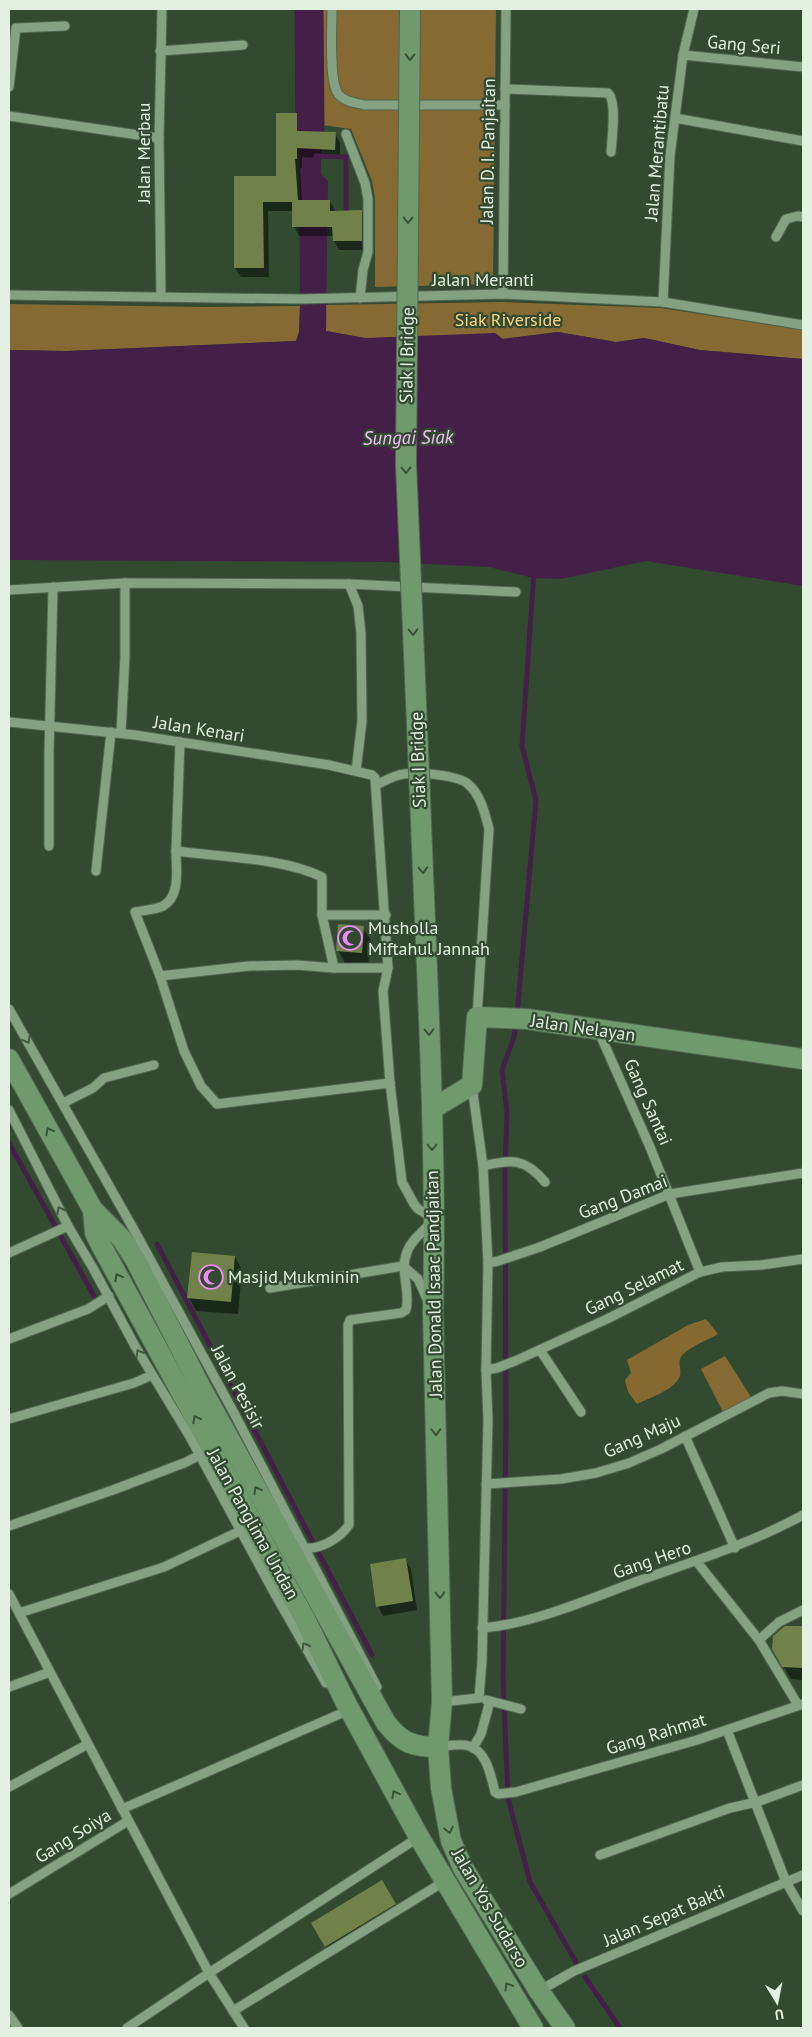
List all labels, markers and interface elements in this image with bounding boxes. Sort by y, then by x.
street label: Gang Seri [706,30,782,59]
one-way arrow [405,54,415,62]
street label: Jalan D. I. Panjaitan [475,78,500,225]
street label: Jalan Merantibatu [639,84,674,223]
street label: Jalan Merbau [132,103,155,204]
one-way arrow [403,216,414,224]
street label: Jalan Meranti [431,268,534,291]
street label: Siak I Bridge [394,307,419,403]
park label: Siak Riverside [455,308,561,331]
water label: Sungai Siak [363,424,455,450]
one-way arrow [401,466,412,474]
one-way arrow [408,629,418,637]
street label: Jalan Kenari [151,710,246,747]
street label: Siak I Bridge [404,712,431,808]
one-way arrow [417,866,428,874]
place label: Musholla Miftahul Jannah [368,916,490,960]
mosque icon: Musholla Miftahul Jannah [337,925,363,951]
street label: Jalan Nelayan [528,1009,637,1046]
one-way arrow [423,1028,434,1036]
one-way arrow [20,1035,30,1044]
street label: Gang Santai [619,1055,678,1149]
one-way arrow [45,1127,55,1136]
one-way arrow [427,1144,437,1152]
street label: Gang Damai [575,1169,671,1224]
street label: Jalan Donald Isaac Pandjaitan [420,1170,447,1399]
one-way arrow [56,1207,66,1216]
street label: Gang Selamat [581,1253,687,1320]
mosque icon: Masjid Mukminin [198,1264,224,1290]
place label: Masjid Mukminin [228,1265,359,1288]
one-way arrow [114,1273,124,1282]
street label: Jalan Pesisir [206,1340,270,1433]
one-way arrow [135,1349,145,1358]
street label: Gang Maju [600,1408,684,1463]
one-way arrow [192,1415,202,1424]
one-way arrow [431,1429,441,1437]
street label: Jalan Panglima Undan [202,1443,305,1603]
one-way arrow [253,1486,263,1495]
street label: Gang Hero [610,1535,694,1584]
one-way arrow [435,1591,445,1599]
one-way arrow [301,1643,311,1652]
street label: Gang Rahmat [603,1707,709,1760]
one-way arrow [392,1790,402,1799]
street label: Gang Soiya [30,1803,115,1868]
one-way arrow [443,1825,454,1834]
street label: Jalan Yos Sudarso [446,1843,534,1972]
street label: Jalan Sepat Bakti [598,1880,728,1952]
north arrow [752,1977,802,2027]
one-way arrow [504,1983,514,1992]
text: U [773,2005,785,2024]

